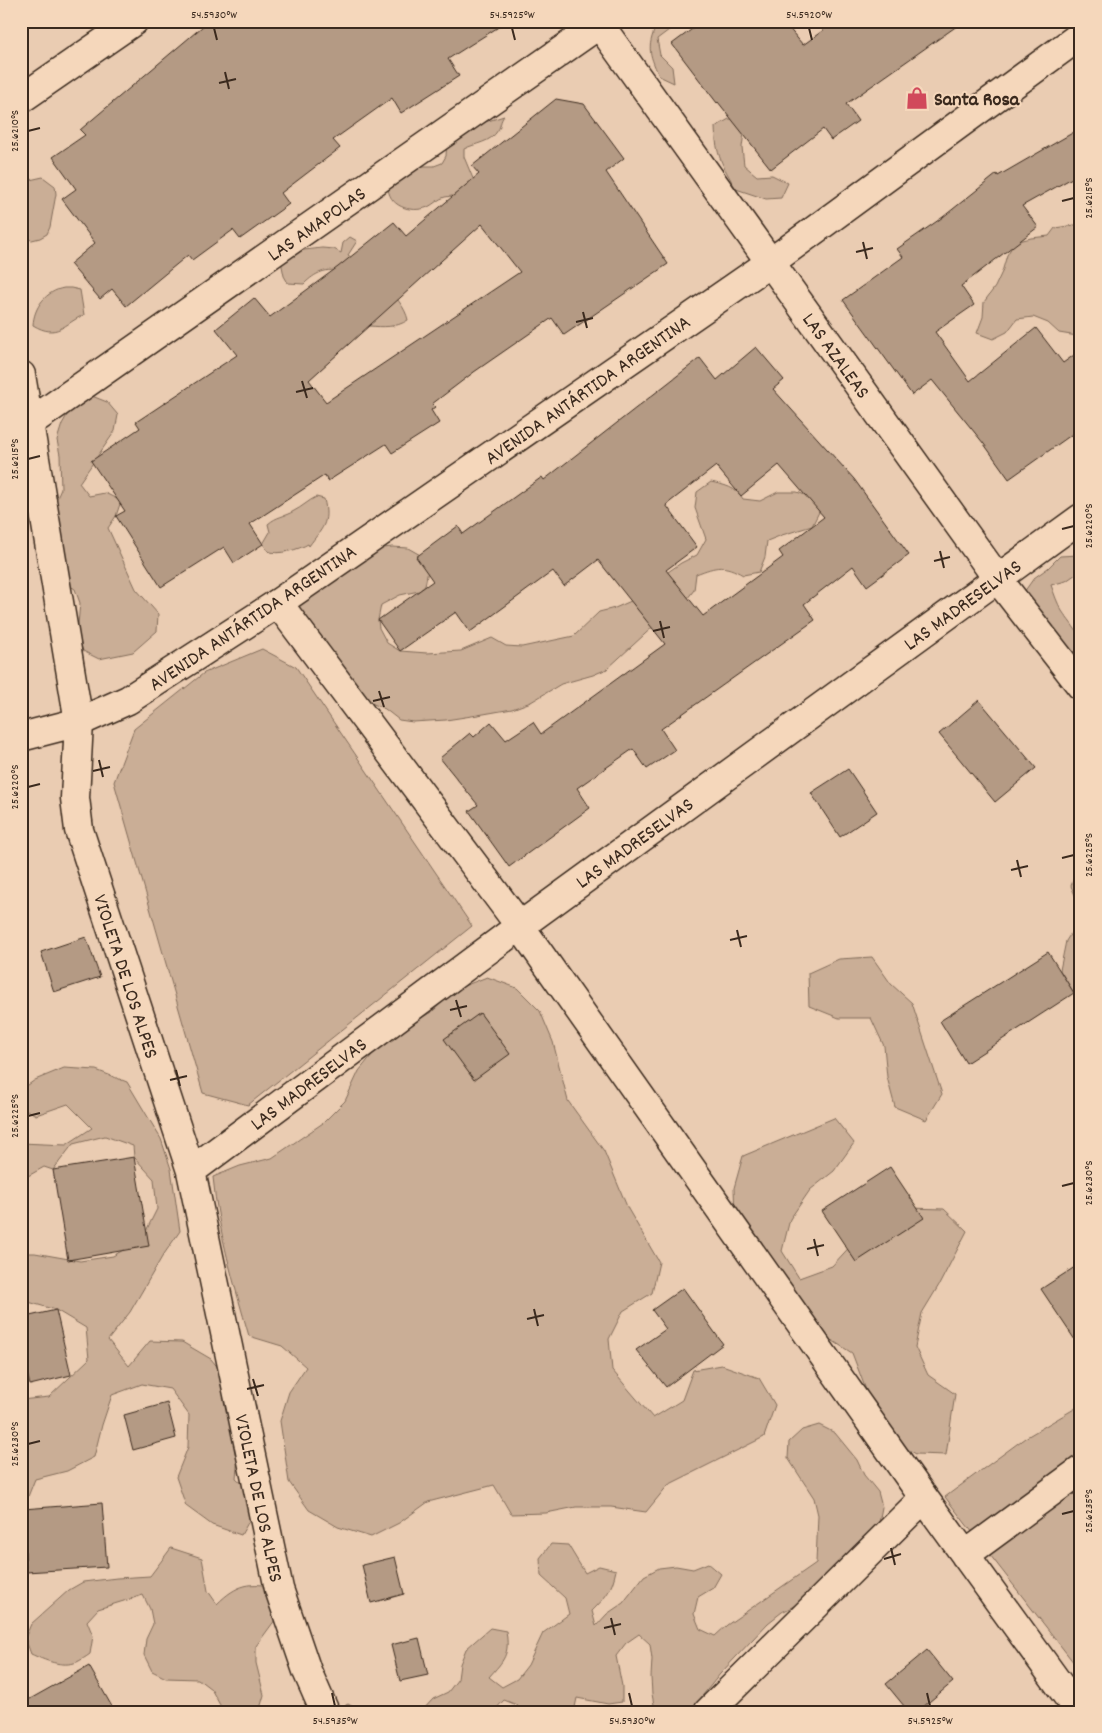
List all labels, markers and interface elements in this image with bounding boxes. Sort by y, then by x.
text: 54.5930°W [191,7,237,24]
text: 54.5925°W [489,7,535,24]
text: 54.5920°W [786,7,832,24]
shop icon: Santa Rosa [904,85,930,111]
place label: Santa Rosa [934,87,1020,115]
text: 25.6210°S [7,110,24,152]
text: 25.6215°S [1081,177,1098,219]
street label: LAS AMAPOLAS [263,181,373,270]
street label: LAS AZALEAS [794,308,875,406]
street label: AVENIDA ANTÁRTIDA ARGENTINA [480,310,697,473]
text: 25.6215°S [7,438,24,480]
text: 25.6220°S [1081,504,1098,548]
street label: AVENIDA ANTÁRTIDA ARGENTINA [144,539,363,700]
street label: LAS MADRESELVAS [899,554,1029,659]
text: 25.6220°S [7,765,24,809]
street label: LAS MADRESELVAS [571,792,701,897]
text: 25.6225°S [1081,833,1098,877]
street label: VIOLETA DE LOS ALPES [84,891,164,1063]
street label: LAS MADRESELVAS [246,1032,374,1139]
text: 25.6225°S [7,1094,24,1138]
text: 25.6230°S [1081,1161,1098,1205]
street label: VIOLETA DE LOS ALPES [226,1412,289,1585]
text: 25.6230°S [7,1422,24,1466]
text: 25.6235°S [1081,1489,1098,1533]
text: 54.5935°W [312,1713,358,1730]
text: 54.5930°W [609,1713,655,1730]
text: 54.5925°W [907,1713,953,1730]

